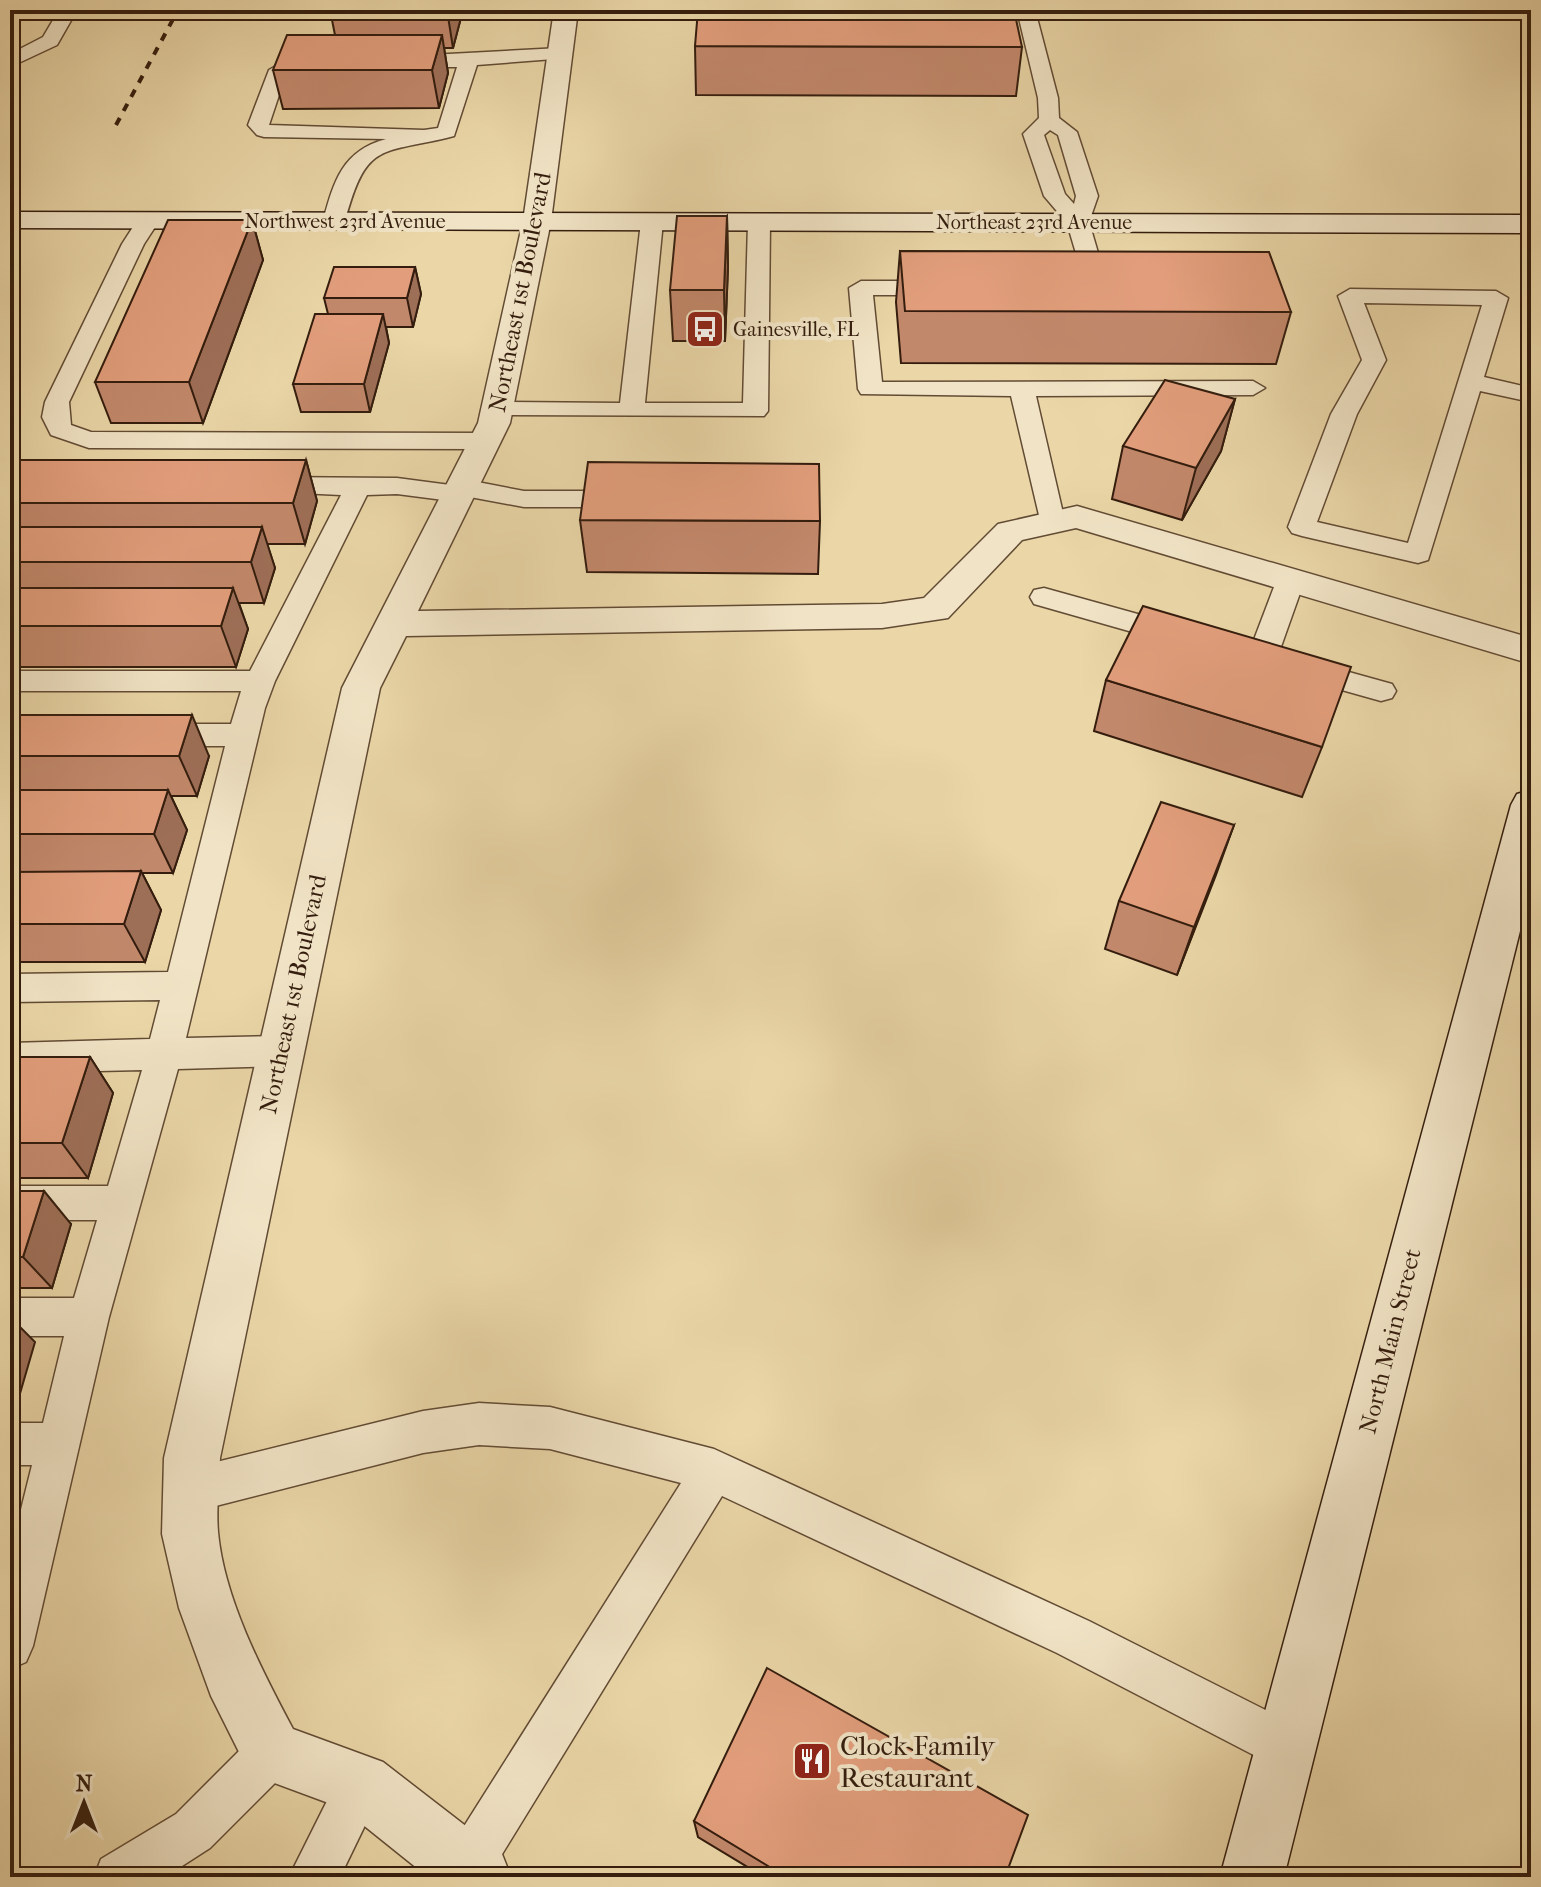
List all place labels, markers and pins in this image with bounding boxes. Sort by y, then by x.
bus stop icon: Gainesville, FL [684,308,726,350]
place label: Gainesville, FL [733,318,859,341]
place label: Clock Family Restaurant [840,1729,996,1794]
restaurant icon: Clock Family Restaurant [791,1740,833,1782]

